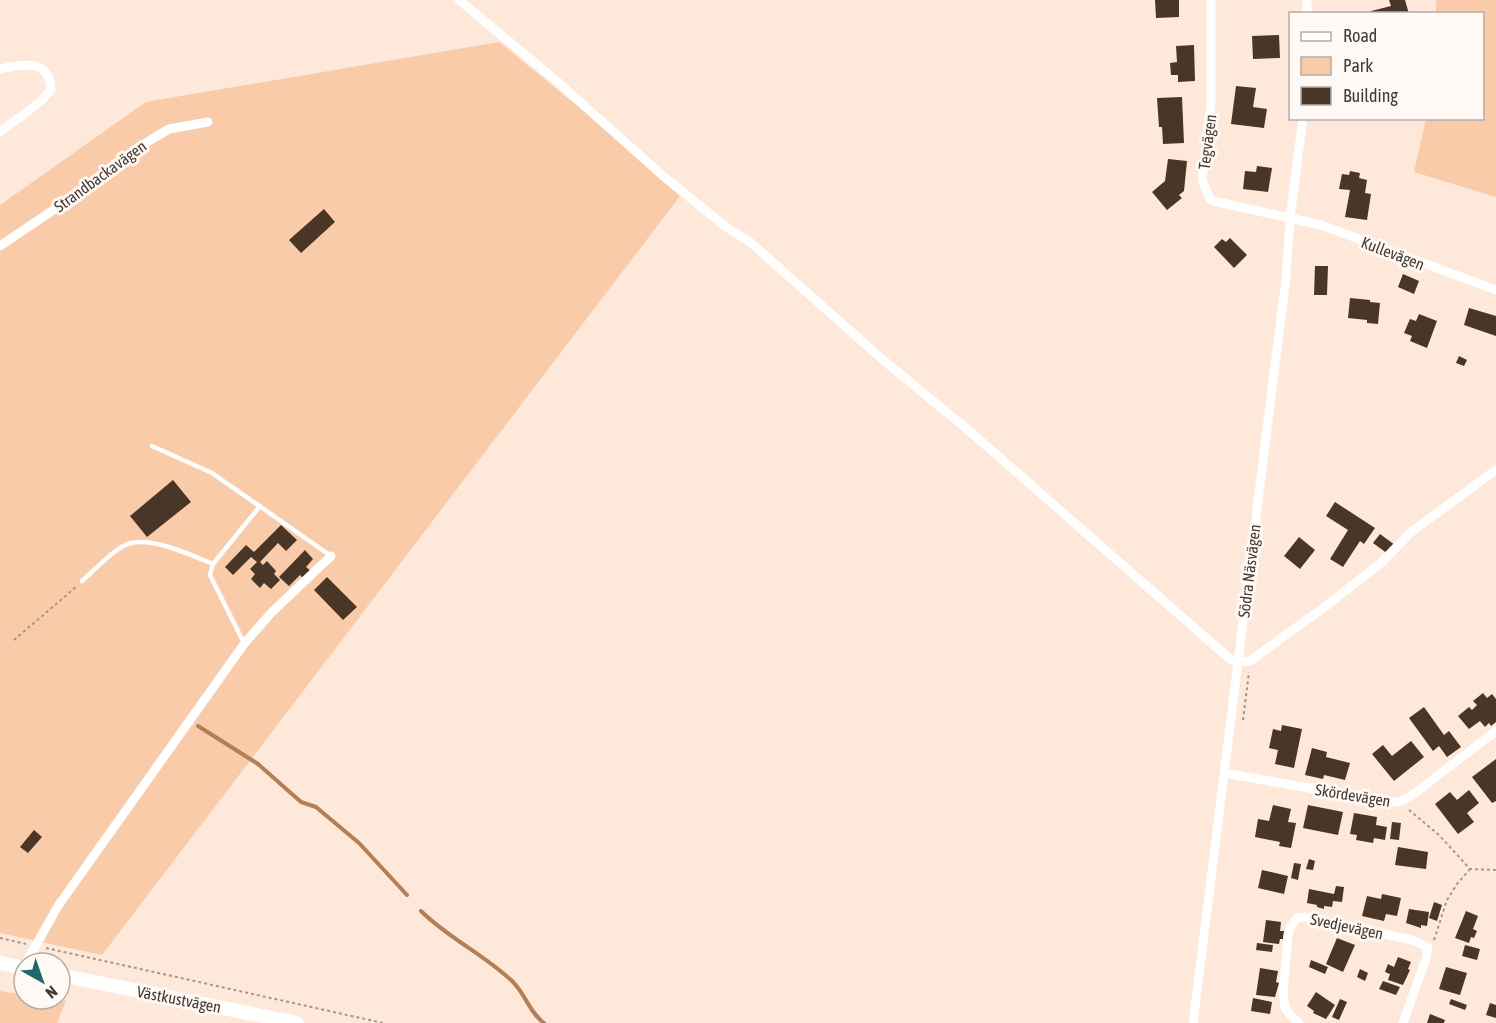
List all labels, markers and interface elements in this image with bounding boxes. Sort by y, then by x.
legend [1289,12,1484,120]
text: Road [1343,25,1377,46]
text: Park [1343,55,1373,76]
text: Building [1343,85,1398,106]
street label: Tegvägen [1195,113,1220,171]
street label: Strandbackavägen [50,137,150,216]
street label: Kullevägen [1358,233,1427,274]
street label: Södra Näsvägen [1234,523,1265,619]
street label: Skördevägen [1314,780,1392,811]
street label: Svedjevägen [1309,910,1385,943]
north arrow [12,951,72,1011]
street label: Västkustvägen [135,982,223,1017]
text: N [42,983,61,1002]

